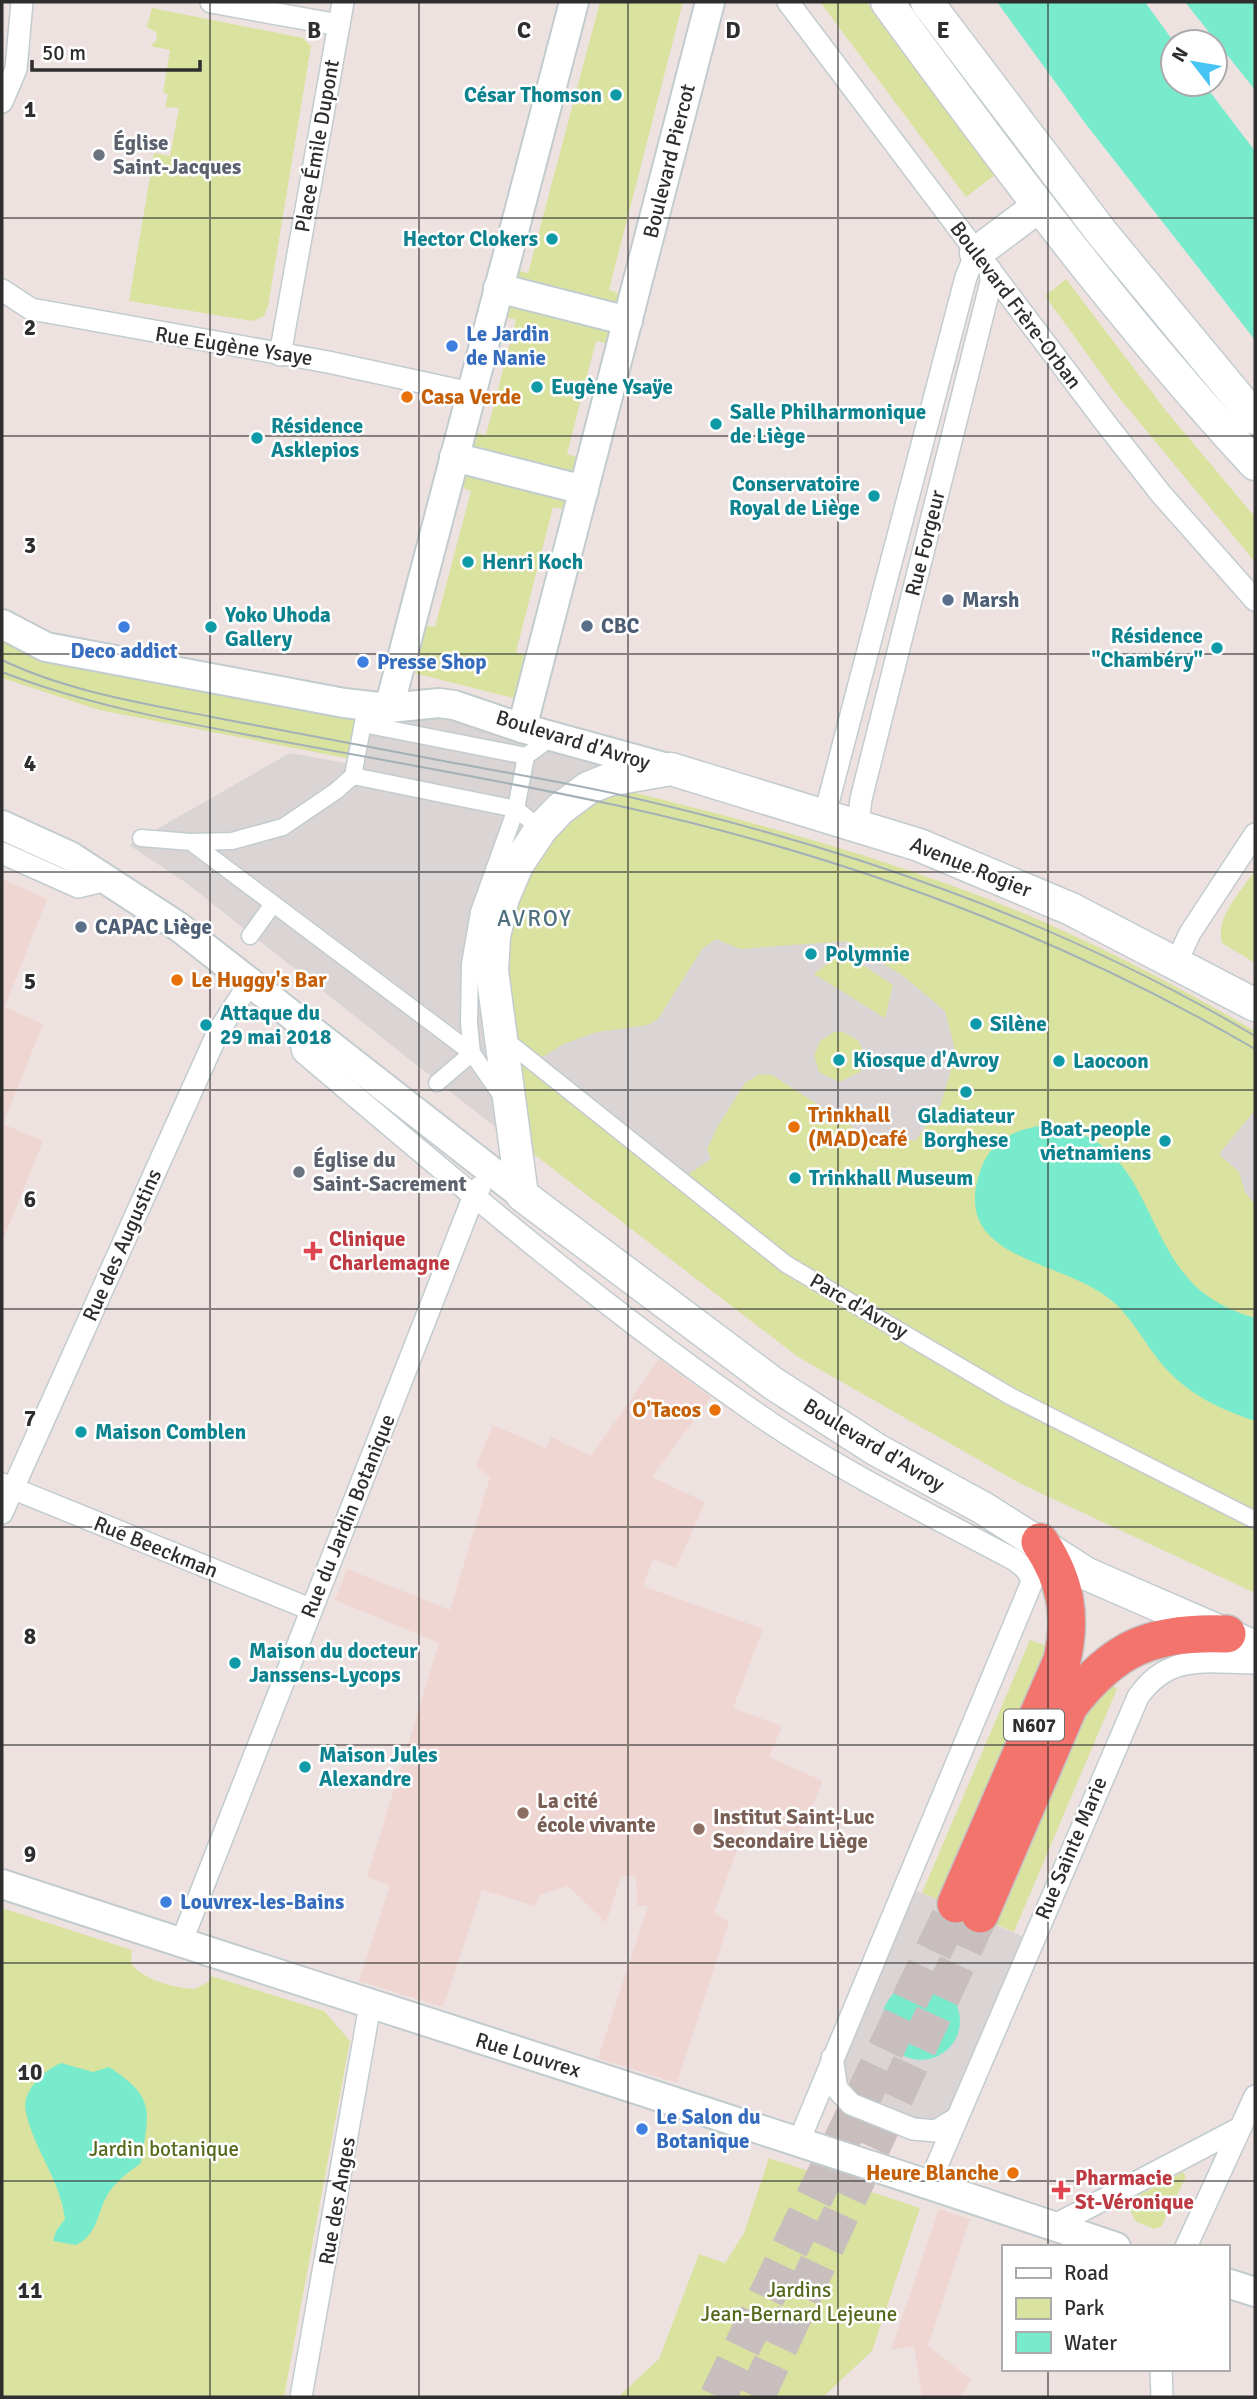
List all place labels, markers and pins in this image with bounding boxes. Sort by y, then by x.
place label: César Thomson [464,82,602,108]
marker: César Thomson [608,87,624,103]
place label: Église Saint-Jacques [113,129,241,180]
marker: Église Saint-Jacques [91,147,107,163]
place label: Hector Clokers [403,226,538,252]
marker: Hector Clokers [544,231,560,247]
place label: Le Jardin de Nanie [466,321,549,371]
marker: Le Jardin de Nanie [444,338,460,354]
place label: Eugène Ysaÿe [551,374,673,400]
marker: Eugène Ysaÿe [529,379,545,395]
place label: Casa Verde [421,384,521,410]
marker: Casa Verde [399,389,415,405]
place label: Salle Philharmonique de Liège [730,399,926,449]
place label: Résidence Asklepios [271,413,363,463]
marker: Salle Philharmonique de Liège [708,416,724,432]
marker: Résidence Asklepios [249,430,265,446]
place label: Conservatoire Royal de Liège [729,471,860,521]
marker: Conservatoire Royal de Liège [866,488,882,504]
place label: Henri Koch [482,549,583,575]
marker: Henri Koch [460,554,476,570]
place label: Marsh [962,587,1019,613]
marker: Marsh [940,592,956,608]
place label: Yoko Uhoda Gallery [224,602,331,652]
place label: CBC [601,613,640,639]
marker: CBC [579,618,595,634]
marker: Deco addict [116,619,132,635]
marker: Yoko Uhoda Gallery [203,619,219,635]
place label: Résidence "Chambéry" [1091,623,1203,673]
place label: Deco addict [70,638,178,664]
marker: Résidence "Chambéry" [1209,640,1225,656]
place label: Presse Shop [377,649,487,675]
marker: Presse Shop [355,654,371,670]
place label: CAPAC Liège [95,914,212,940]
marker: CAPAC Liège [73,919,89,935]
place label: Polymnie [825,941,910,967]
marker: Polymnie [803,946,819,962]
place label: Le Huggy's Bar [191,967,327,993]
marker: Le Huggy's Bar [169,972,185,988]
place label: Attaque du 29 mai 2018 [220,1000,331,1050]
place label: Silène [990,1011,1047,1037]
marker: Silène [968,1016,984,1032]
marker: Attaque du 29 mai 2018 [198,1017,214,1033]
place label: Kiosque d'Avroy [853,1047,999,1073]
place label: Laocoon [1073,1048,1149,1074]
marker: Kiosque d'Avroy [831,1052,847,1068]
marker: Laocoon [1051,1053,1067,1069]
marker: Gladiateur Borghese [958,1084,974,1100]
place label: Trinkhall (MAD)café [808,1102,907,1152]
place label: Gladiateur Borghese [917,1103,1015,1153]
place label: Boat-people vietnamiens [1039,1116,1151,1166]
marker: Trinkhall (MAD)café [786,1119,802,1135]
marker: Boat-people vietnamiens [1157,1133,1173,1149]
place label: Église du Saint-Sacrement [313,1146,467,1197]
marker: Église du Saint-Sacrement [291,1164,307,1180]
place label: Trinkhall Museum [809,1165,973,1191]
marker: Trinkhall Museum [787,1170,803,1186]
place label: Clinique Charlemagne [329,1226,450,1276]
marker: Clinique Charlemagne [303,1241,323,1261]
place label: O'Tacos [632,1397,701,1423]
marker: O'Tacos [707,1402,723,1418]
place label: Maison Comblen [95,1419,246,1445]
marker: Maison Comblen [73,1424,89,1440]
place label: Maison du docteur Janssens-Lycops [249,1638,418,1688]
marker: Maison du docteur Janssens-Lycops [227,1655,243,1671]
place label: Maison Jules Alexandre [319,1742,438,1792]
marker: Maison Jules Alexandre [297,1759,313,1775]
place label: La cité école vivante [537,1788,656,1838]
place label: Institut Saint-Luc Secondaire Liège [713,1804,875,1854]
marker: La cité école vivante [515,1805,531,1821]
marker: Institut Saint-Luc Secondaire Liège [691,1821,707,1837]
place label: Louvrex-les-Bains [180,1889,344,1915]
marker: Louvrex-les-Bains [158,1894,174,1910]
place label: Le Salon du Botanique [656,2104,761,2154]
marker: Le Salon du Botanique [634,2121,650,2137]
place label: Heure Blanche [866,2160,999,2186]
marker: Heure Blanche [1005,2165,1021,2181]
place label: Pharmacie St-Véronique [1075,2165,1194,2215]
marker: Pharmacie St-Véronique [1053,2182,1069,2198]

